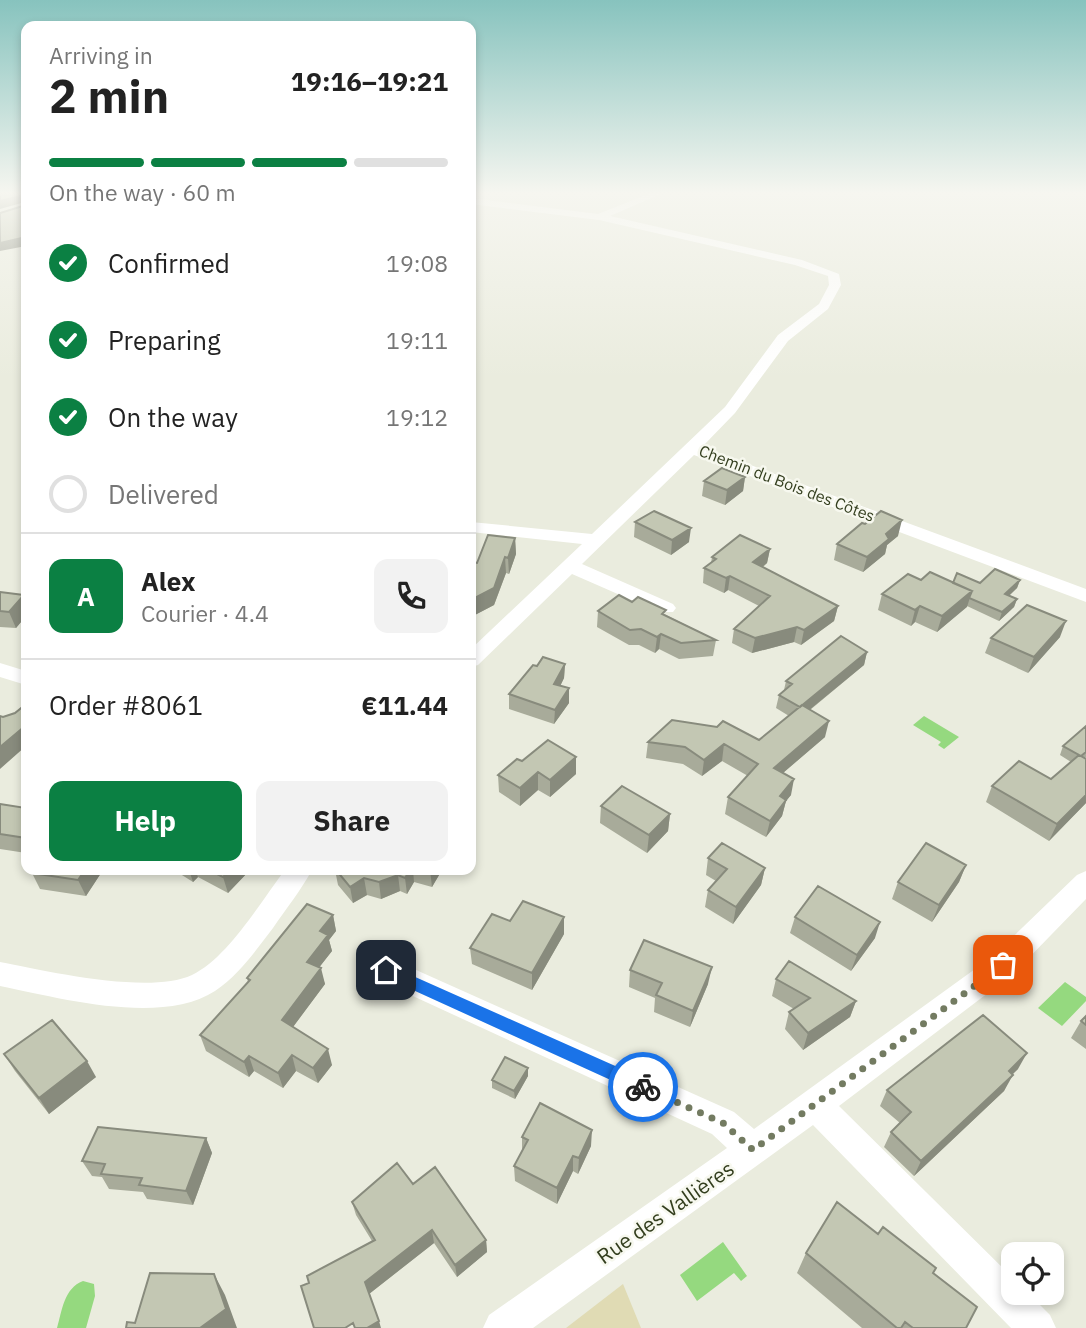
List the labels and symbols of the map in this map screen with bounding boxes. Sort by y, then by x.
street label: Chemin du Bois des Côtes [696,440,878,526]
pin [973,935,1033,995]
pin [356,940,416,1000]
courier [608,1052,678,1122]
street label: Rue des Vallières [591,1154,739,1270]

